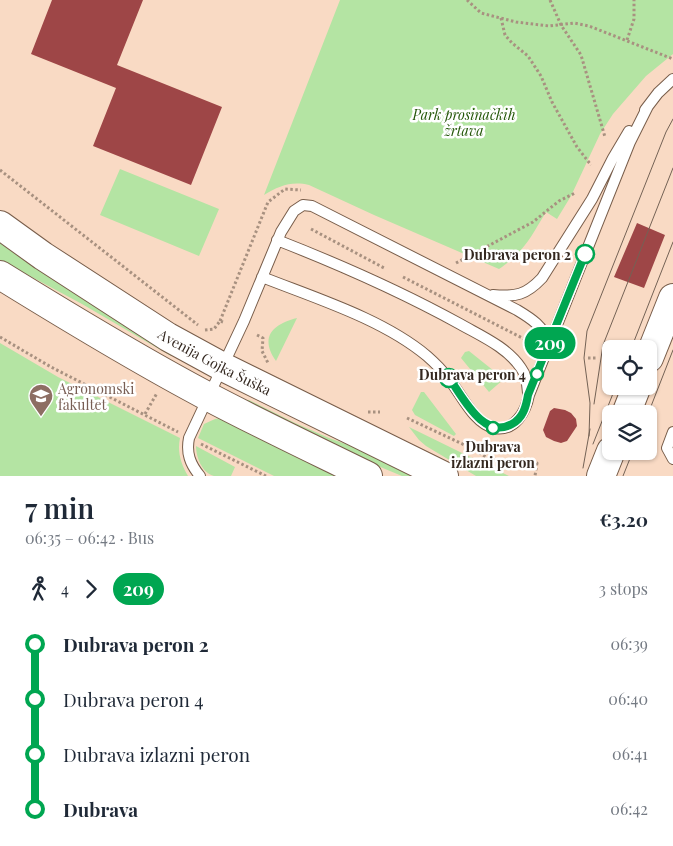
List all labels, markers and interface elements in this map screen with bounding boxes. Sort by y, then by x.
park label: Park prosinačkih žrtava [412,105,515,140]
marker: Dubrava peron 2 [575,244,595,264]
place label: Dubrava peron 2 [464,245,571,264]
street label: Avenija Gojka Šuška [154,323,275,399]
line badge: 209 [521,327,579,359]
text: 209 [535,331,565,355]
map controls [602,340,657,460]
button: locate [602,340,657,395]
place label: Dubrava peron 4 [419,365,526,384]
marker: Dubrava peron 4 [530,367,544,381]
unlabelled marker [439,368,459,388]
place label: Agronomski fakultet [57,379,134,414]
school or university icon: Agronomski fakultet [28,383,54,417]
button: layers [602,405,657,460]
marker: Dubrava izlazni peron [486,421,500,435]
place label: Dubrava izlazni peron [451,437,535,472]
text: 7 min [25,489,94,526]
text: €3.20 [600,506,648,532]
text: 06:35 – 06:42 · Bus [25,527,154,548]
icon: walk [25,575,53,603]
icon: forward [77,575,105,603]
text: 209 [123,577,154,601]
text: 4 [61,578,69,599]
text: 3 stops [599,578,648,599]
text: Dubrava peron 2 [63,631,209,657]
text: 06:39 [611,633,648,654]
text: Dubrava peron 4 [63,686,204,712]
text: 06:40 [608,688,648,709]
text: Dubrava izlazni peron [63,741,250,767]
text: 06:41 [612,743,648,764]
text: Dubrava [63,796,138,822]
text: 06:42 [610,798,648,819]

